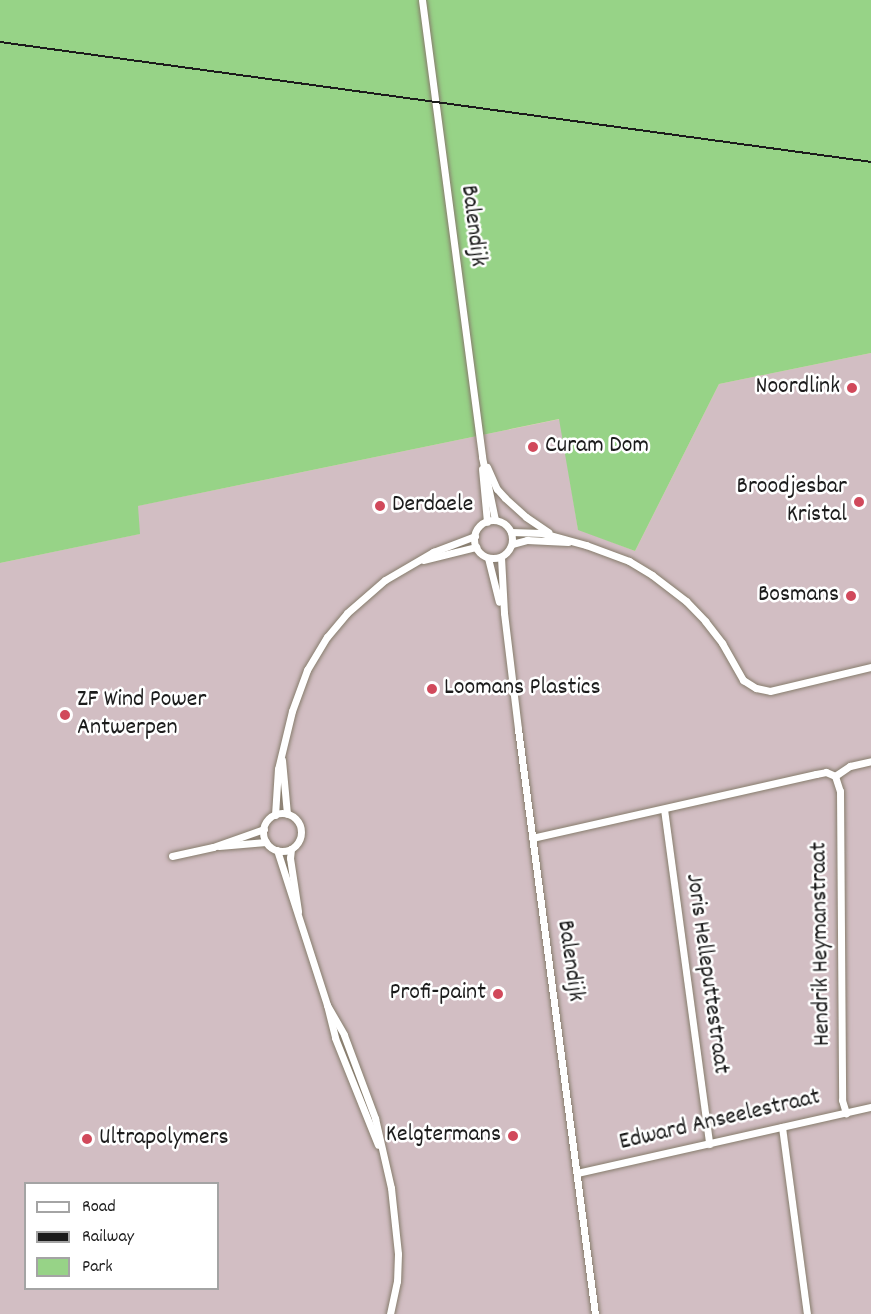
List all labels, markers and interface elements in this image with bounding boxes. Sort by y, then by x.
street label: Balendijk [453,184,491,268]
place label: Noordlink [756,374,840,402]
marker: Noordlink [845,381,859,395]
place label: Curam Dom [545,433,649,461]
marker: Curam Dom [526,440,540,454]
place label: Broodjesbar Kristal [737,474,847,530]
place label: Derdaele [392,492,473,520]
marker: Broodjesbar Kristal [852,495,866,509]
marker: Derdaele [373,499,387,513]
place label: Bosmans [758,582,839,610]
marker: Bosmans [844,589,858,603]
place label: Loomans Plastics [444,675,601,703]
marker: Loomans Plastics [425,682,439,696]
place label: ZF Wind Power Antwerpen [77,687,206,743]
marker: ZF Wind Power Antwerpen [58,708,72,722]
street label: Hendrik Heymanstraat [806,842,838,1046]
street label: Joris Helleputtestraat [678,872,734,1076]
street label: Balendijk [549,919,589,1003]
place label: Profi-paint [390,980,486,1008]
marker: Profi-paint [491,987,505,1001]
street label: Edward Anseelestraat [617,1084,823,1158]
place label: Kelgtermans [386,1122,501,1150]
place label: Ultrapolymers [99,1125,229,1153]
marker: Kelgtermans [506,1129,520,1143]
marker: Ultrapolymers [80,1132,94,1146]
legend [24,1182,219,1290]
text: Road [82,1195,116,1220]
text: Railway [82,1225,134,1250]
text: Park [82,1255,113,1280]

